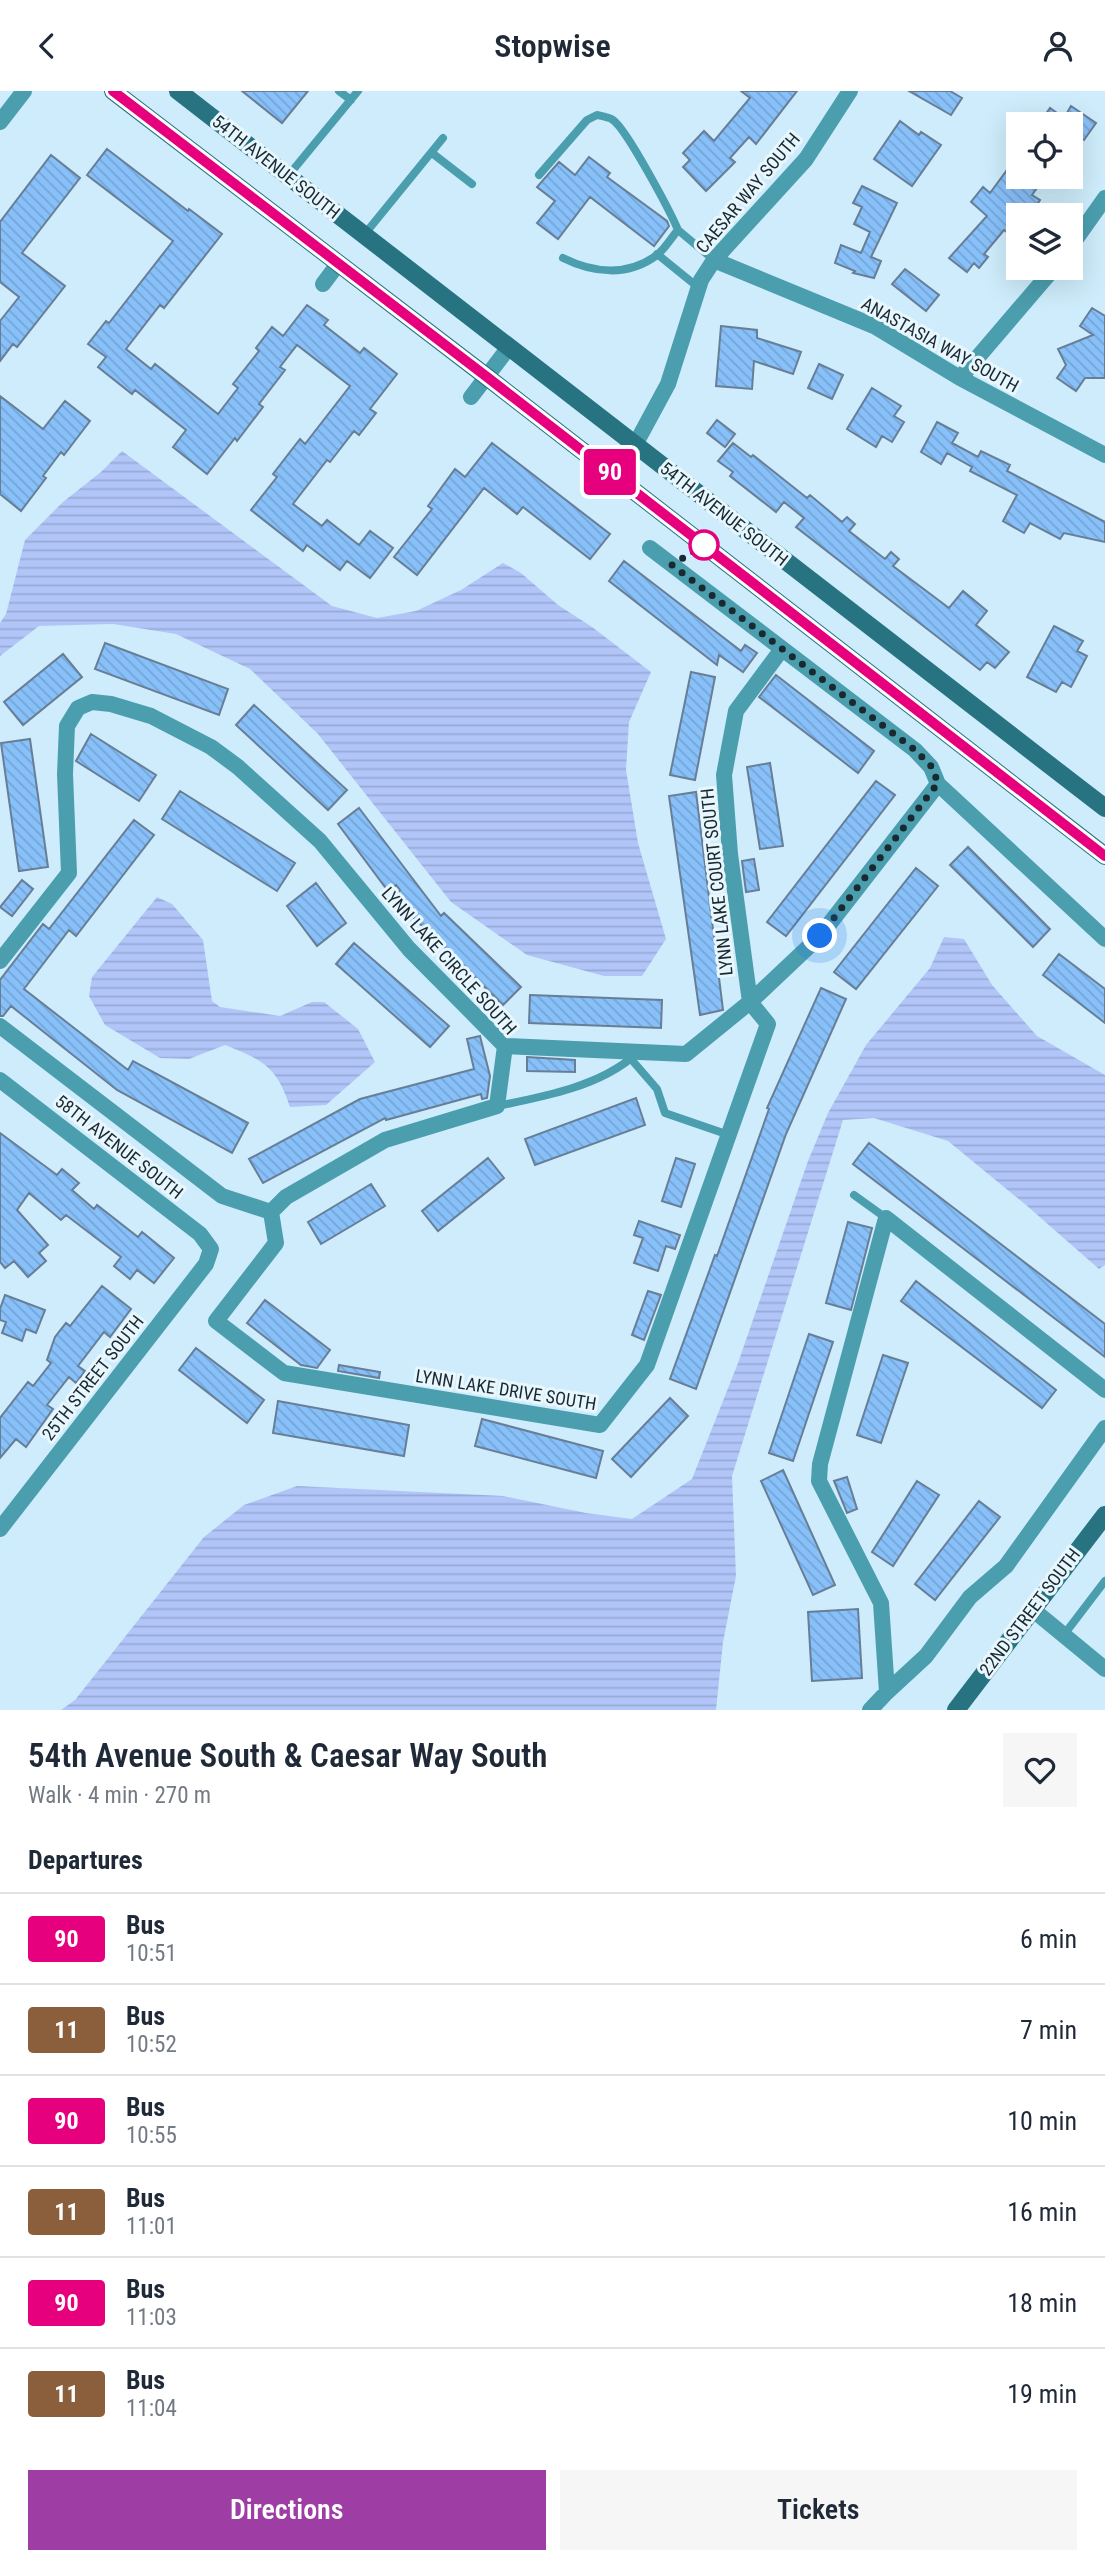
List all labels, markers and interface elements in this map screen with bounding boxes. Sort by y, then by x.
icon: back [28,27,66,65]
text: Stopwise [494,27,611,65]
icon: person [1039,27,1077,65]
street label: 54TH AVENUE SOUTH [208,110,344,223]
map controls [1006,112,1083,280]
button: locate [1006,112,1083,189]
street label: CAESAR WAY SOUTH [691,128,804,257]
button: layers [1006,203,1083,280]
street label: ANASTASIA WAY SOUTH [858,293,1022,396]
line badge: 90 [578,449,642,495]
street label: 54TH AVENUE SOUTH [656,457,792,570]
text: 90 [598,458,622,486]
unlabelled marker [689,530,719,560]
street label: LYNN LAKE COURT SOUTH [696,787,737,977]
street label: LYNN LAKE CIRCLE SOUTH [378,883,521,1039]
your location [802,918,837,953]
street label: 58TH AVENUE SOUTH [51,1090,187,1203]
street label: 25TH STREET SOUTH [37,1311,148,1444]
street label: LYNN LAKE DRIVE SOUTH [414,1365,598,1414]
street label: 22ND STREET SOUTH [975,1544,1084,1679]
button: heart [1003,1733,1077,1807]
text: 54th Avenue South & Caesar Way South [28,1736,547,1775]
text: Walk · 4 min · 270 m [28,1782,211,1809]
text: Departures [28,1845,143,1875]
text: Bus [126,1910,165,1940]
text: 6 min [1020,1924,1077,1954]
text: 90 [54,1925,79,1953]
text: 10:51 [126,1940,177,1967]
text: Bus [126,2001,165,2031]
text: 7 min [1020,2015,1077,2045]
text: 11 [54,2016,79,2044]
text: 10:52 [126,2031,177,2058]
text: Bus [126,2092,165,2122]
text: 10 min [1007,2106,1077,2136]
text: 90 [54,2107,79,2135]
text: 10:55 [126,2122,177,2149]
text: Bus [126,2183,165,2213]
text: 16 min [1007,2197,1077,2227]
text: 11 [54,2198,79,2226]
text: 11:01 [126,2213,177,2240]
text: Bus [126,2274,165,2304]
text: 18 min [1007,2288,1077,2318]
text: 90 [54,2289,79,2317]
text: 11:03 [126,2304,177,2331]
text: Bus [126,2365,165,2395]
text: 19 min [1007,2379,1077,2409]
text: 11 [54,2380,79,2408]
text: 11:04 [126,2395,177,2422]
button: Directions [28,2470,546,2550]
button: Tickets [560,2470,1077,2550]

